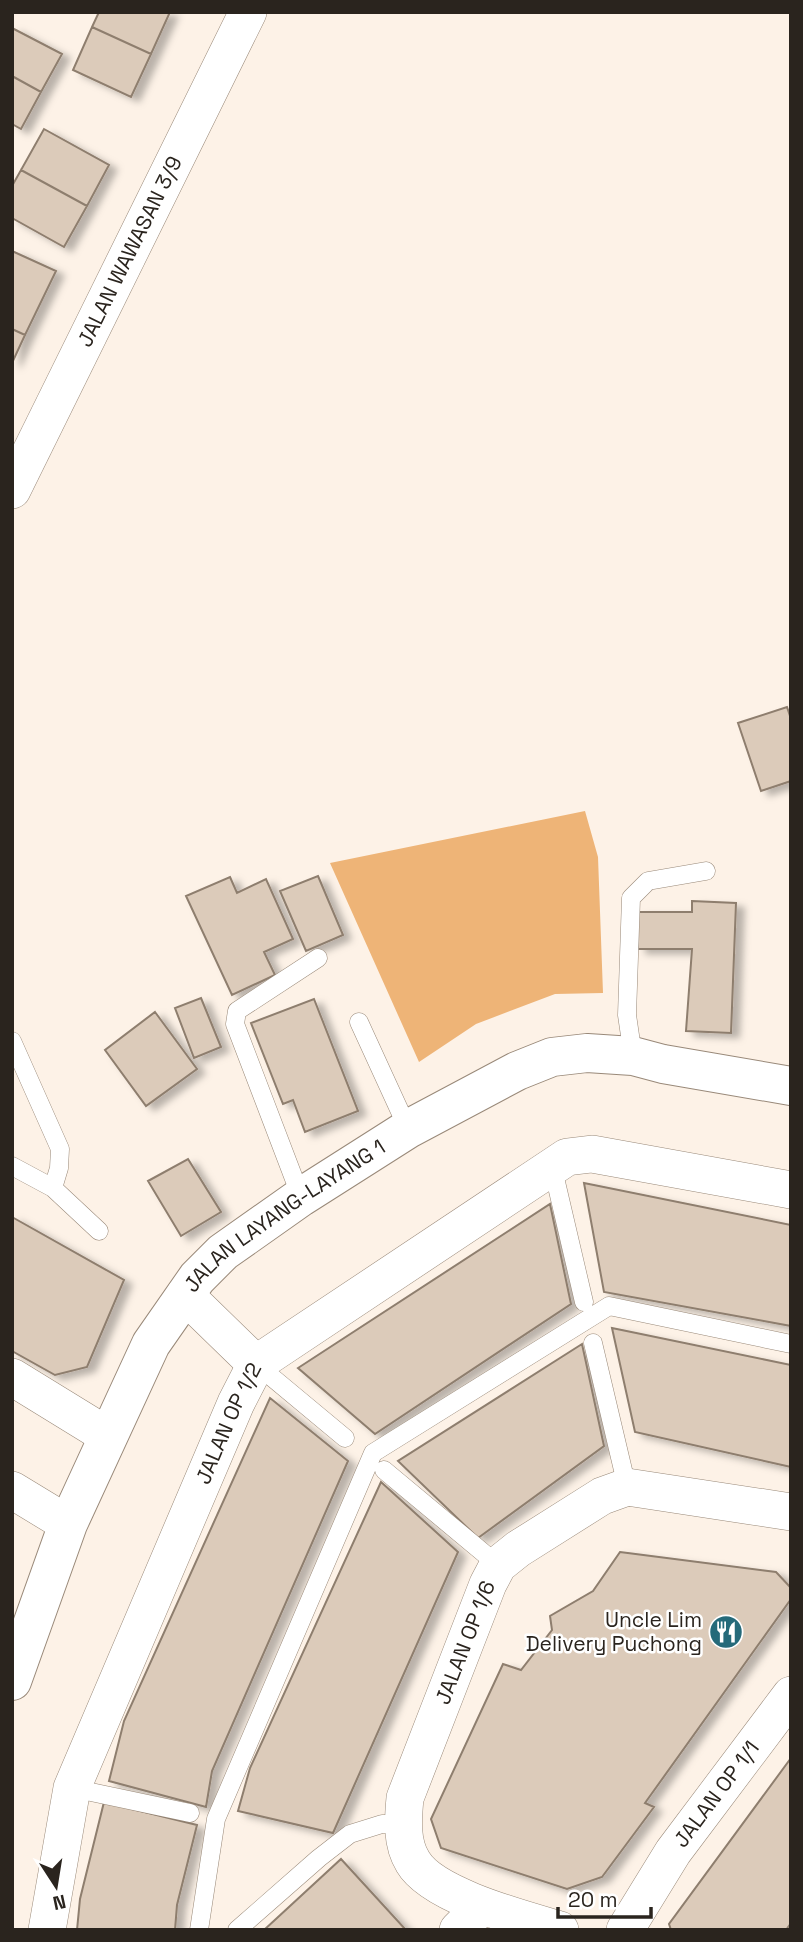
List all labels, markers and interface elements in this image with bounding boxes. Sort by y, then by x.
street label: JALAN WAWASAN 3/9 [71,151,188,351]
street label: JALAN LAYANG-LAYANG 1 [177,1133,390,1297]
street label: JALAN OP 1/2 [189,1358,267,1488]
street label: JALAN OP 1/6 [429,1577,501,1708]
place label: Uncle Lim Delivery Puchong [526,1606,702,1657]
restaurant icon: Uncle Lim Delivery Puchong [707,1613,745,1651]
street label: JALAN OP 1/1 [667,1735,765,1853]
north arrow [21,1851,91,1921]
scale bar [558,1876,651,1920]
text: 20 m [568,1886,618,1913]
text: N [51,1889,68,1916]

